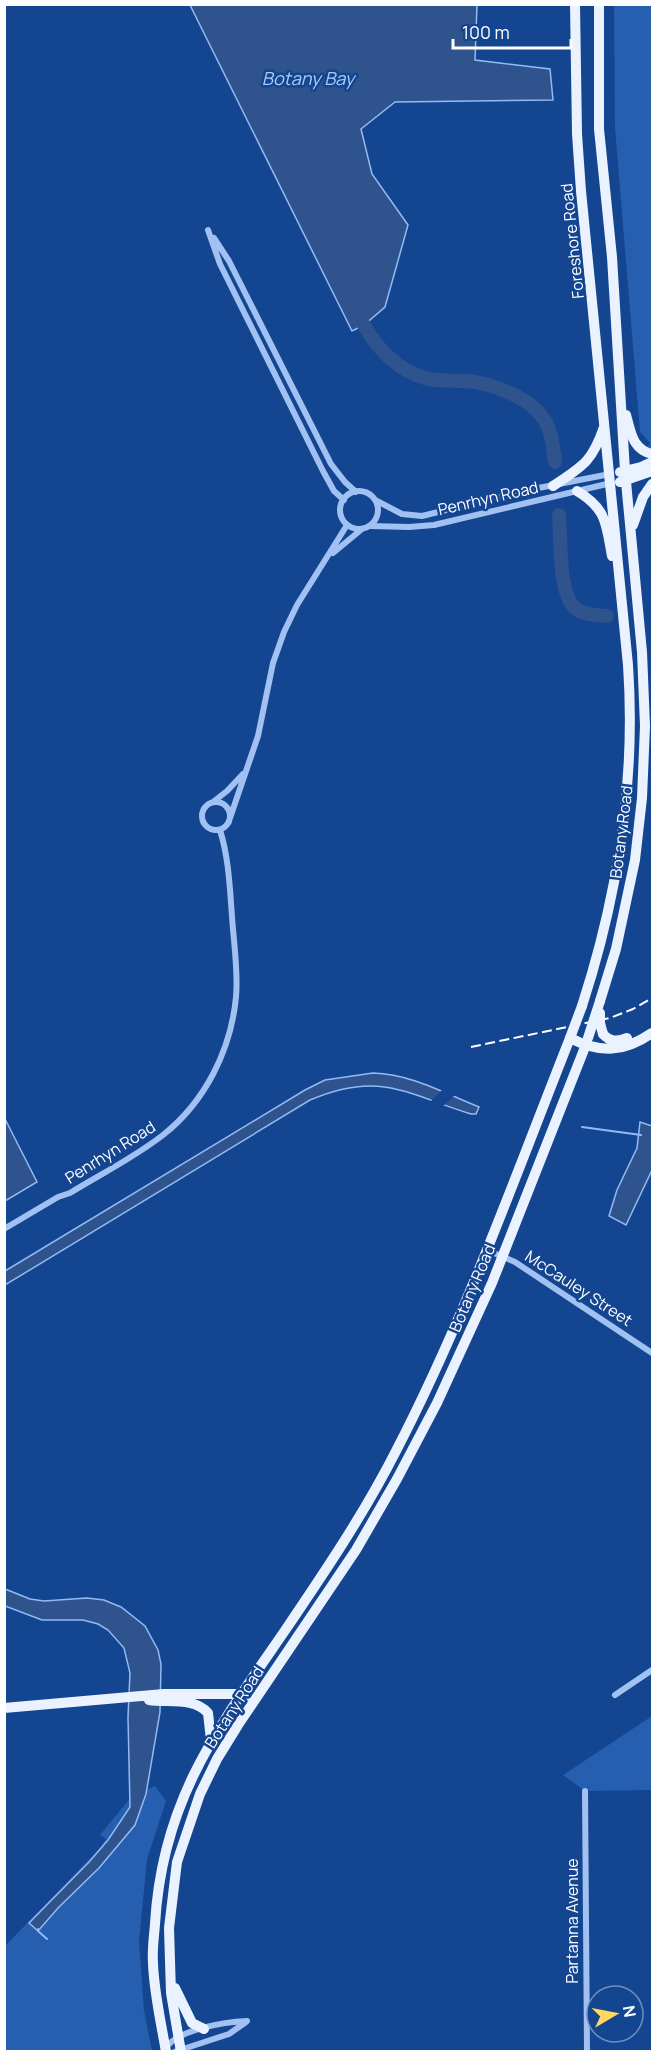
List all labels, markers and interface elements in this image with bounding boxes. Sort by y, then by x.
scale bar [453,12,572,50]
text: 100 m [462,20,510,44]
water label: Botany Bay [262,66,357,90]
street label: Foreshore Road [555,182,589,300]
street label: Penrhyn Road [436,476,540,520]
street label: Botany Road [604,784,638,880]
street label: Penrhyn Road [61,1115,159,1189]
street label: Botany Road [444,1241,500,1335]
street label: McCauley Street [521,1245,637,1331]
street label: Botany Road [199,1662,269,1752]
street label: Partanna Avenue [561,1858,583,1984]
north arrow [585,1984,645,2044]
text: N [618,2004,642,2019]

